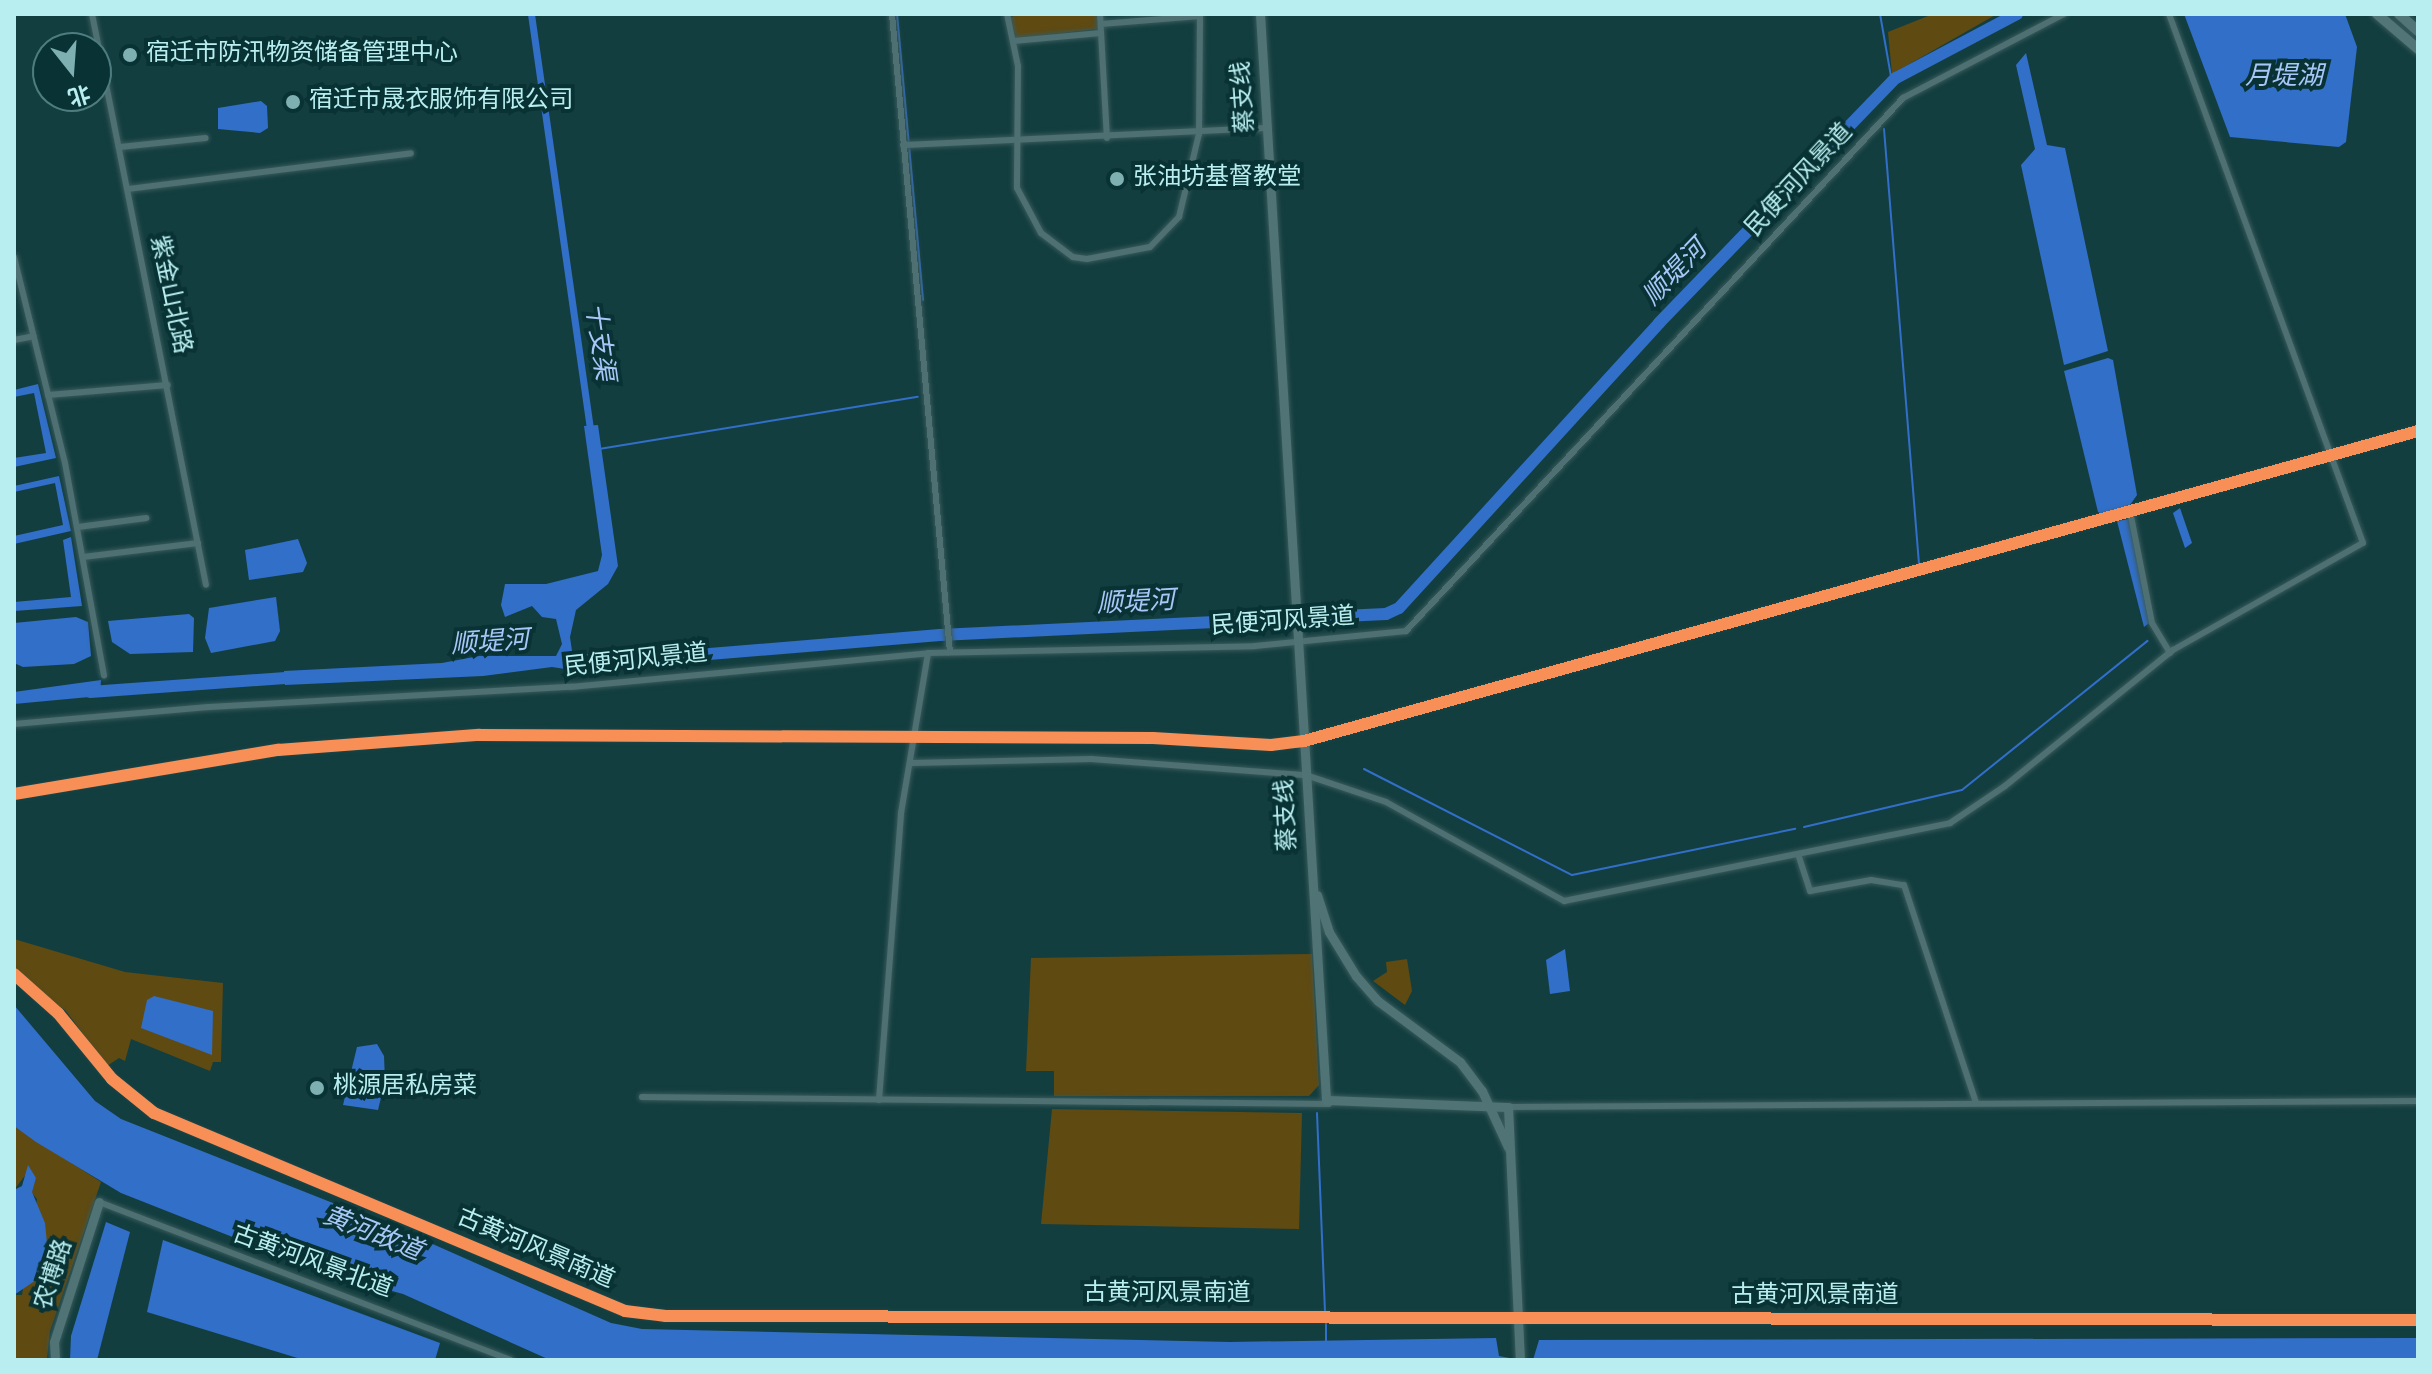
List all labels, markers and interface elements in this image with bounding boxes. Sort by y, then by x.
north arrow [32,32,112,112]
place label: 宿迁市防汛物资储备管理中心 [146,41,458,69]
marker: 宿迁市防汛物资储备管理中心 [121,46,139,64]
street label: 蔡支线 [1228,60,1262,134]
water label: 月堤湖 [2245,62,2323,94]
text: 北 [64,77,93,110]
place label: 宿迁市晟衣服饰有限公司 [309,88,573,116]
marker: 宿迁市晟衣服饰有限公司 [284,93,302,111]
street label: 民便河风景道 [1740,119,1860,243]
place label: 张油坊基督教堂 [1133,165,1301,193]
marker: 张油坊基督教堂 [1108,170,1126,188]
street label: 紫金山北路 [142,233,196,357]
water label: 顺堤河 [1638,235,1714,313]
water label: 十支渠 [577,301,619,383]
water label: 顺堤河 [1096,586,1176,622]
street label: 民便河风景道 [1210,604,1356,642]
water label: 顺堤河 [450,626,530,662]
street label: 民便河风景道 [563,640,709,684]
street label: 蔡支线 [1272,778,1304,852]
place label: 桃源居私房菜 [333,1074,477,1102]
marker: 桃源居私房菜 [308,1079,326,1097]
water label: 黄河故道 [318,1201,426,1269]
street label: 古黄河风景南道 [452,1204,618,1296]
street label: 古黄河风景北道 [228,1221,396,1305]
street label: 农博路 [30,1236,80,1314]
street label: 古黄河风景南道 [1083,1281,1251,1309]
street label: 古黄河风景南道 [1731,1283,1899,1311]

